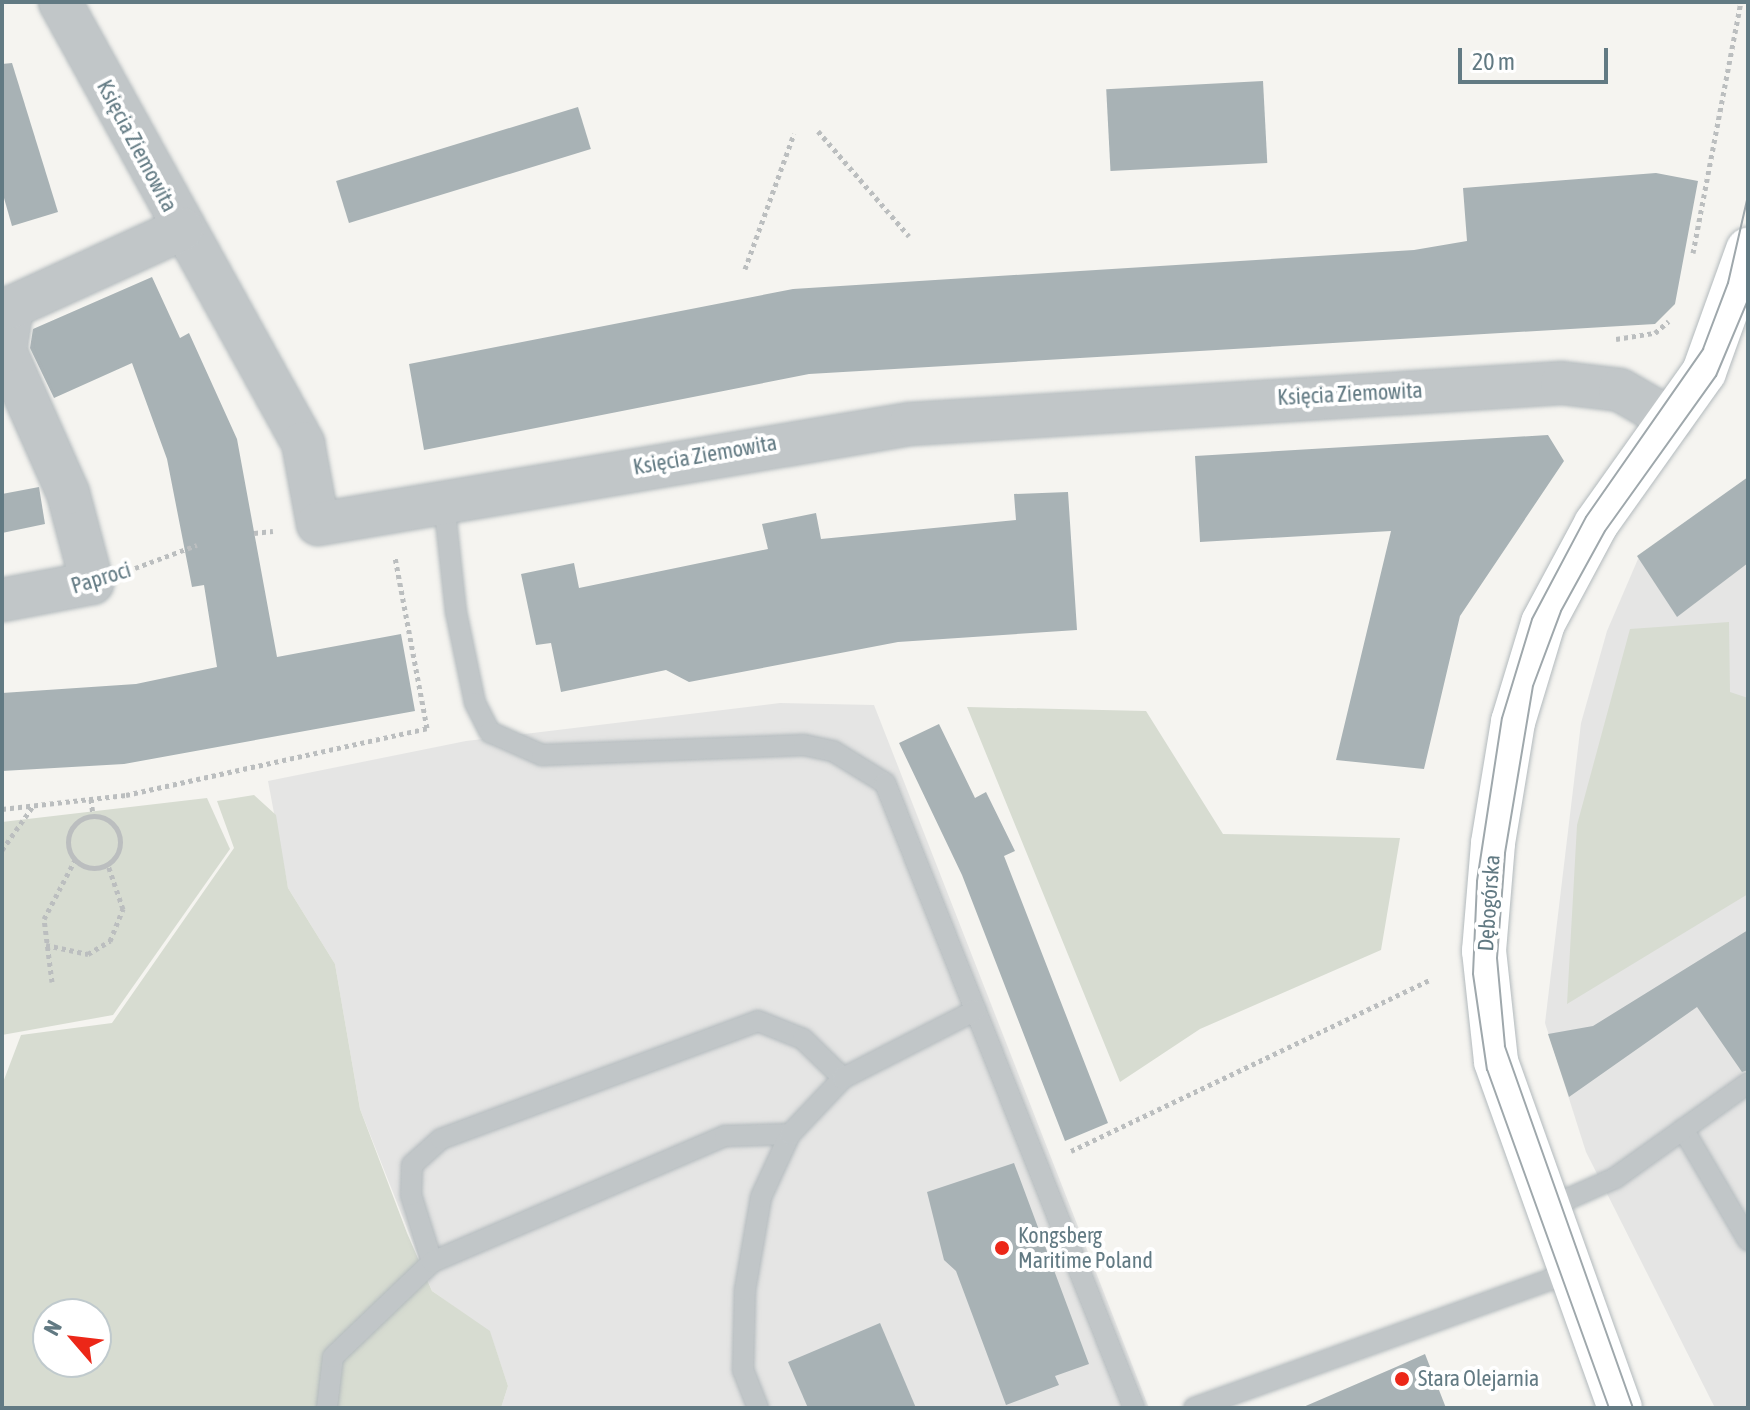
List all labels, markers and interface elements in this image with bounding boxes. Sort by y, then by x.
scale bar [1462,32,1612,82]
text: 20 m [1472,48,1515,75]
street label: Księcia Ziemowita [91,76,183,216]
street label: Księcia Ziemowita [1277,377,1423,411]
street label: Księcia Ziemowita [631,429,779,481]
street label: Paproci [68,556,134,600]
street label: Dębogórska [1472,854,1506,952]
place label: Kongsberg Maritime Poland [1018,1222,1153,1274]
marker: Kongsberg Maritime Poland [993,1239,1011,1257]
north arrow [32,1298,112,1378]
text: N [38,1316,67,1340]
place label: Stara Olejarnia [1418,1366,1539,1392]
marker: Stara Olejarnia [1393,1370,1411,1388]

